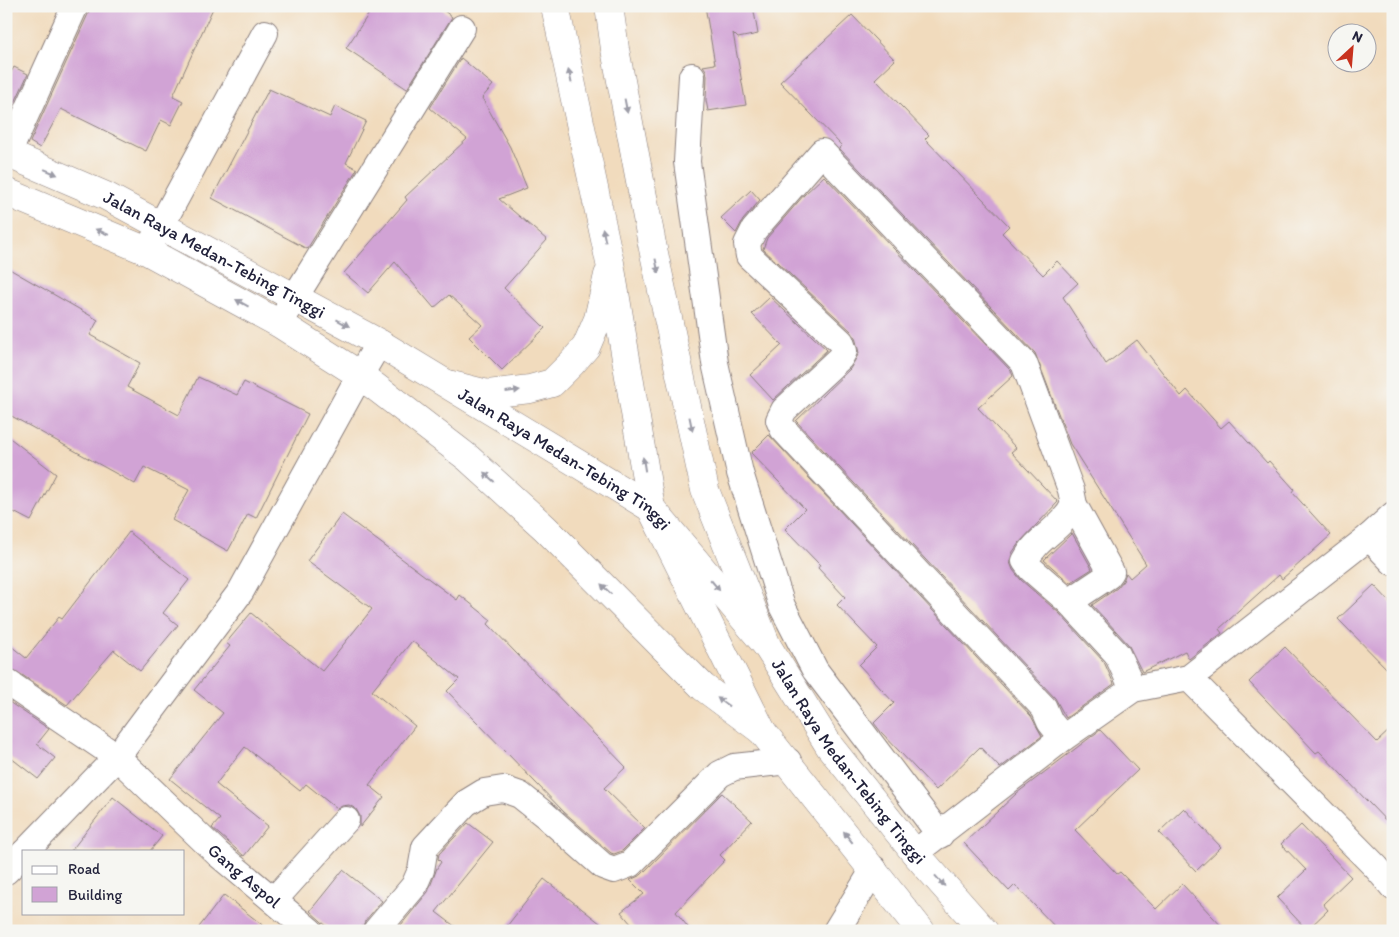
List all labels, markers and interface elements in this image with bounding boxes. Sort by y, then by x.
north arrow [1326,22,1376,72]
text: N [1350,27,1365,46]
one-way arrow [565,67,573,83]
one-way arrow [622,98,630,114]
one-way arrow [44,169,58,177]
street label: Jalan Raya Medan-Tebing Tinggi [100,186,329,323]
one-way arrow [95,227,109,235]
one-way arrow [600,227,608,242]
one-way arrow [653,258,661,274]
one-way arrow [234,299,249,307]
one-way arrow [335,319,350,327]
street label: Jalan Raya Medan-Tebing Tinggi [454,383,676,535]
one-way arrow [505,387,521,395]
one-way arrow [687,417,695,432]
one-way arrow [639,455,647,471]
one-way arrow [483,471,495,483]
one-way arrow [710,578,721,591]
one-way arrow [600,584,612,596]
street label: Jalan Raya Medan-Tebing Tinggi [767,655,931,869]
one-way arrow [716,697,730,707]
one-way arrow [842,831,853,844]
street label: Gang Aspol [203,839,285,913]
legend [22,850,185,914]
text: Road [68,860,101,878]
one-way arrow [934,875,946,887]
text: Building [68,886,122,904]

